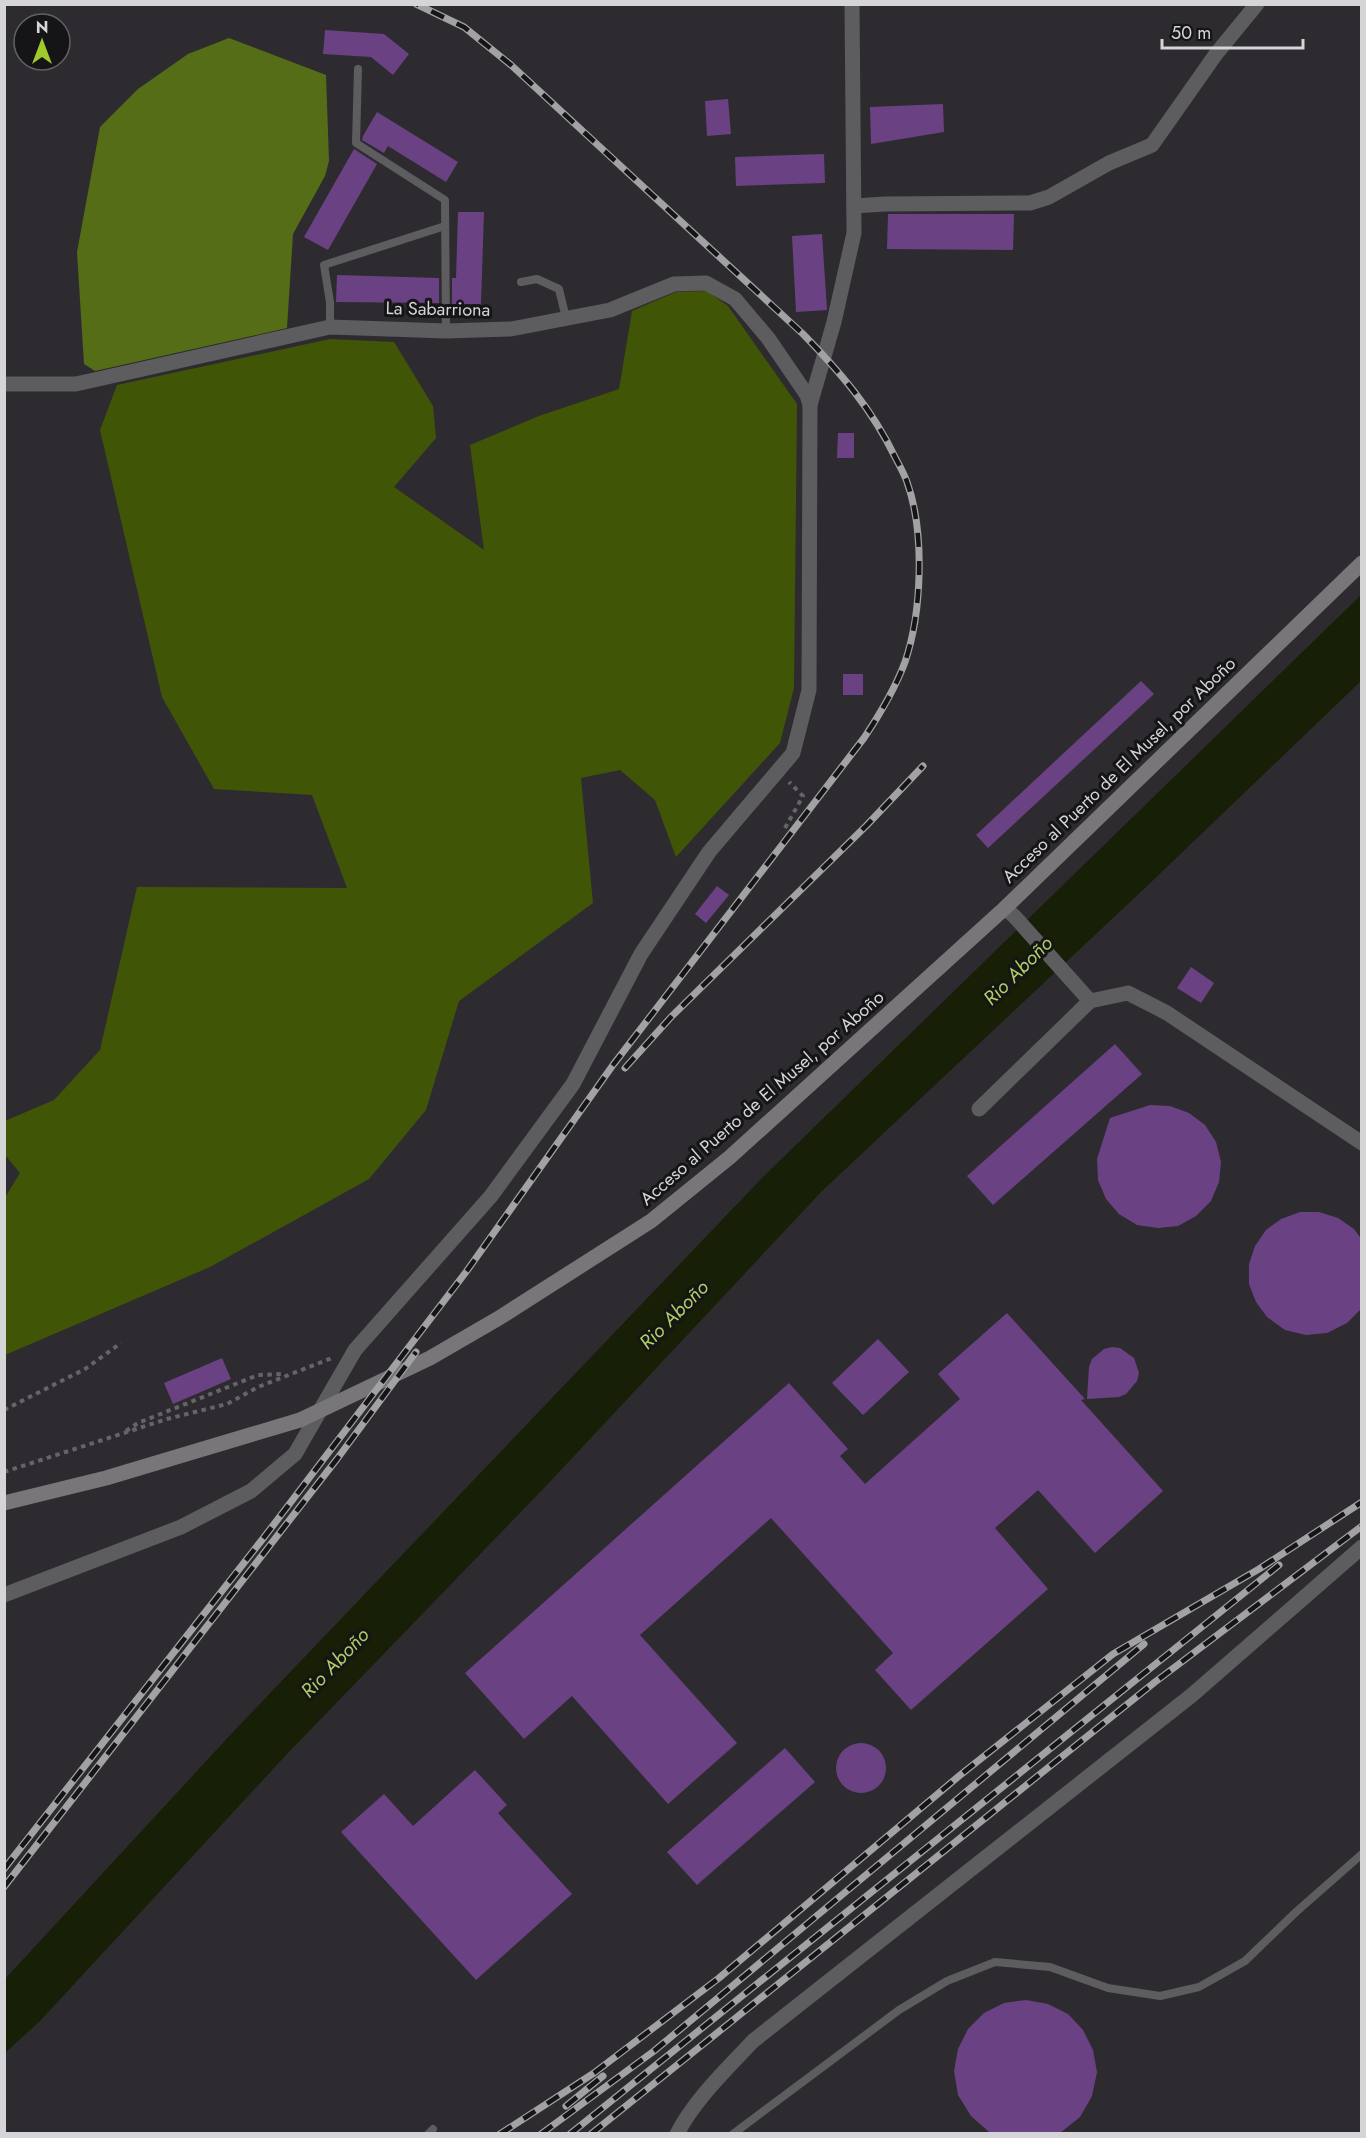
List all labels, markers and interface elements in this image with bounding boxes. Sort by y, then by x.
north arrow [12,12,72,72]
scale bar [1162,12,1303,50]
text: N [36,16,48,39]
text: 50 m [1171,20,1211,46]
street label: La Sabarriona [385,295,491,323]
street label: Acceso al Puerto de El Musel, por Aboño [996,651,1242,889]
water label: Rio Aboño [977,929,1060,1012]
street label: Acceso al Puerto de El Musel, por Aboño [634,984,890,1211]
water label: Rio Aboño [633,1273,716,1356]
water label: Rio Aboño [294,1621,376,1705]

